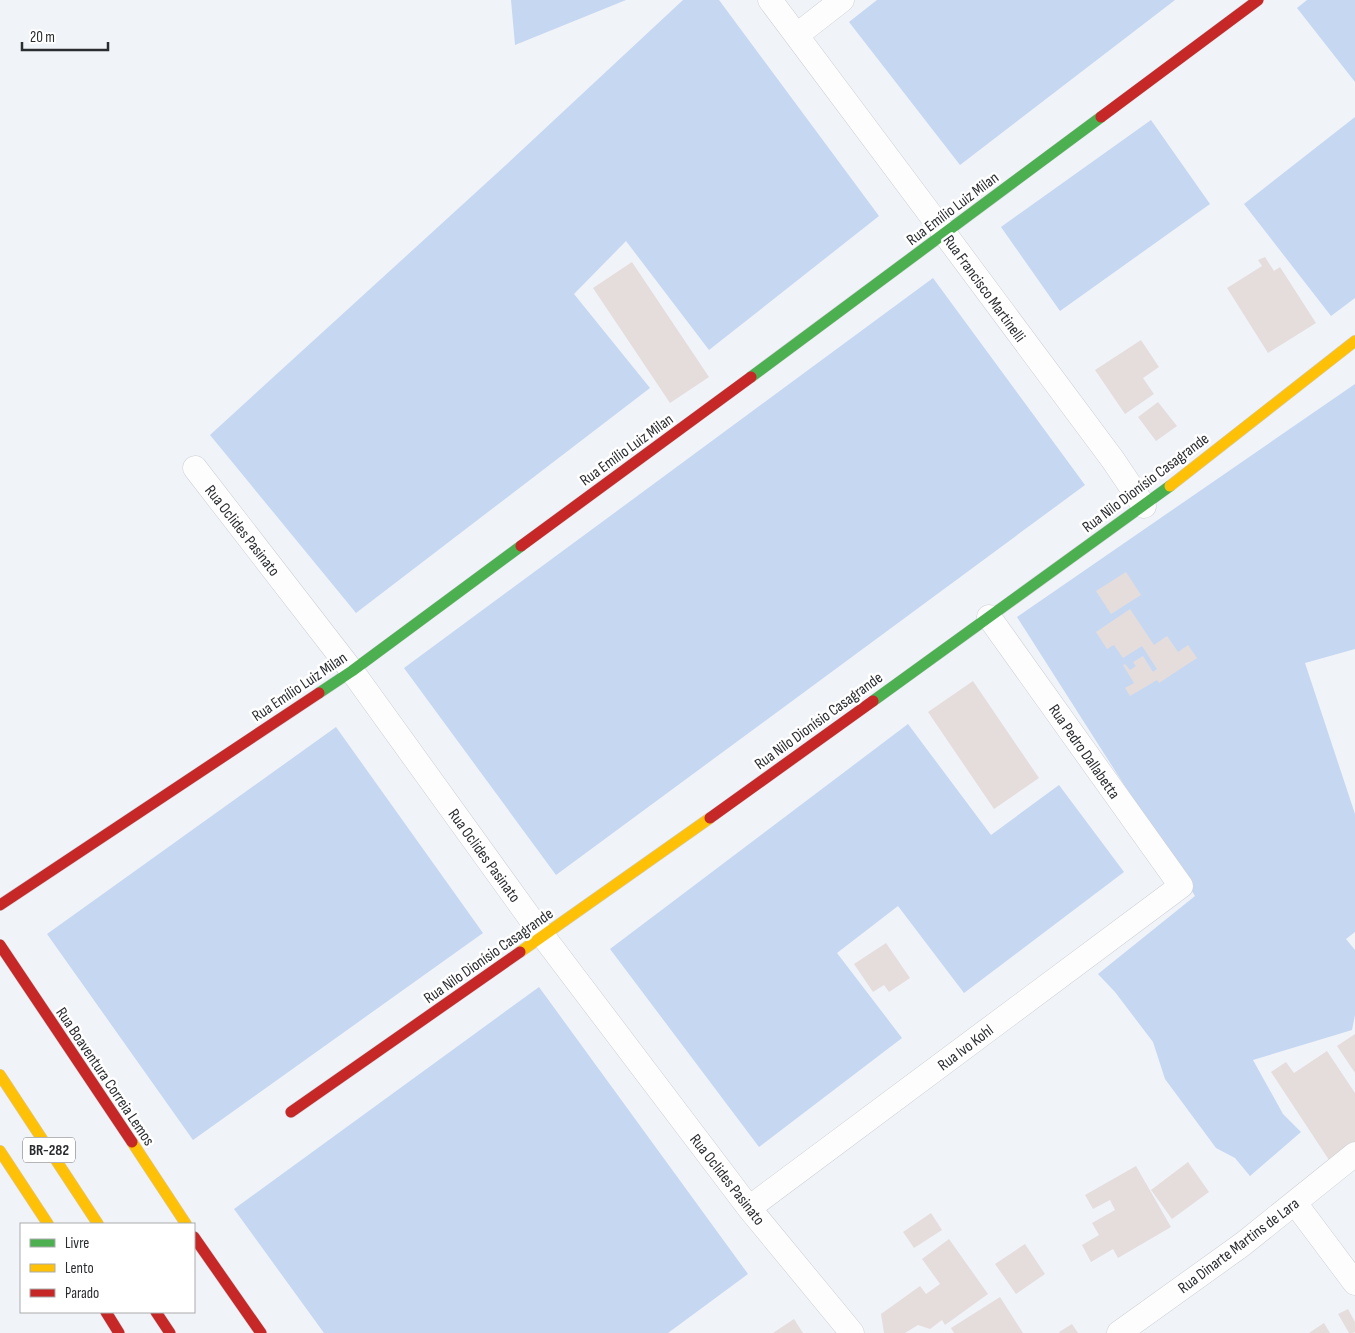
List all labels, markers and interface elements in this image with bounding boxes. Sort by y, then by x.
scale bar [22,20,109,52]
text: 20 m [30,28,55,47]
street label: Rua Emílio Luiz Milan [903,168,1003,250]
street label: Rua Francisco Martinelli [939,232,1029,346]
street label: Rua Emílio Luiz Milan [577,410,677,490]
street label: Rua Nilo Dionísio Casagrande [1079,429,1213,537]
street label: Rua Oclides Pasinato [200,482,283,580]
street label: Rua Emílio Luiz Milan [249,648,351,726]
street label: Rua Nilo Dionísio Casagrande [751,668,887,774]
street label: Rua Pedro Dallabetta [1044,701,1123,803]
street label: Rua Oclides Pasinato [444,806,524,906]
street label: Rua Nilo Dionísio Casagrande [420,904,557,1008]
street label: Rua Boaventura Correia Lemos [51,1004,158,1150]
street label: Rua Ivo Kohl [934,1021,997,1075]
street label: Rua Oclides Pasinato [685,1131,768,1229]
road number: BR-282 [23,1138,75,1162]
street label: Rua Dinarte Martins de Lara [1175,1194,1303,1298]
legend [20,1223,195,1313]
text: Livre [65,1234,89,1253]
text: Lento [65,1259,94,1278]
text: Parado [65,1284,99,1303]

